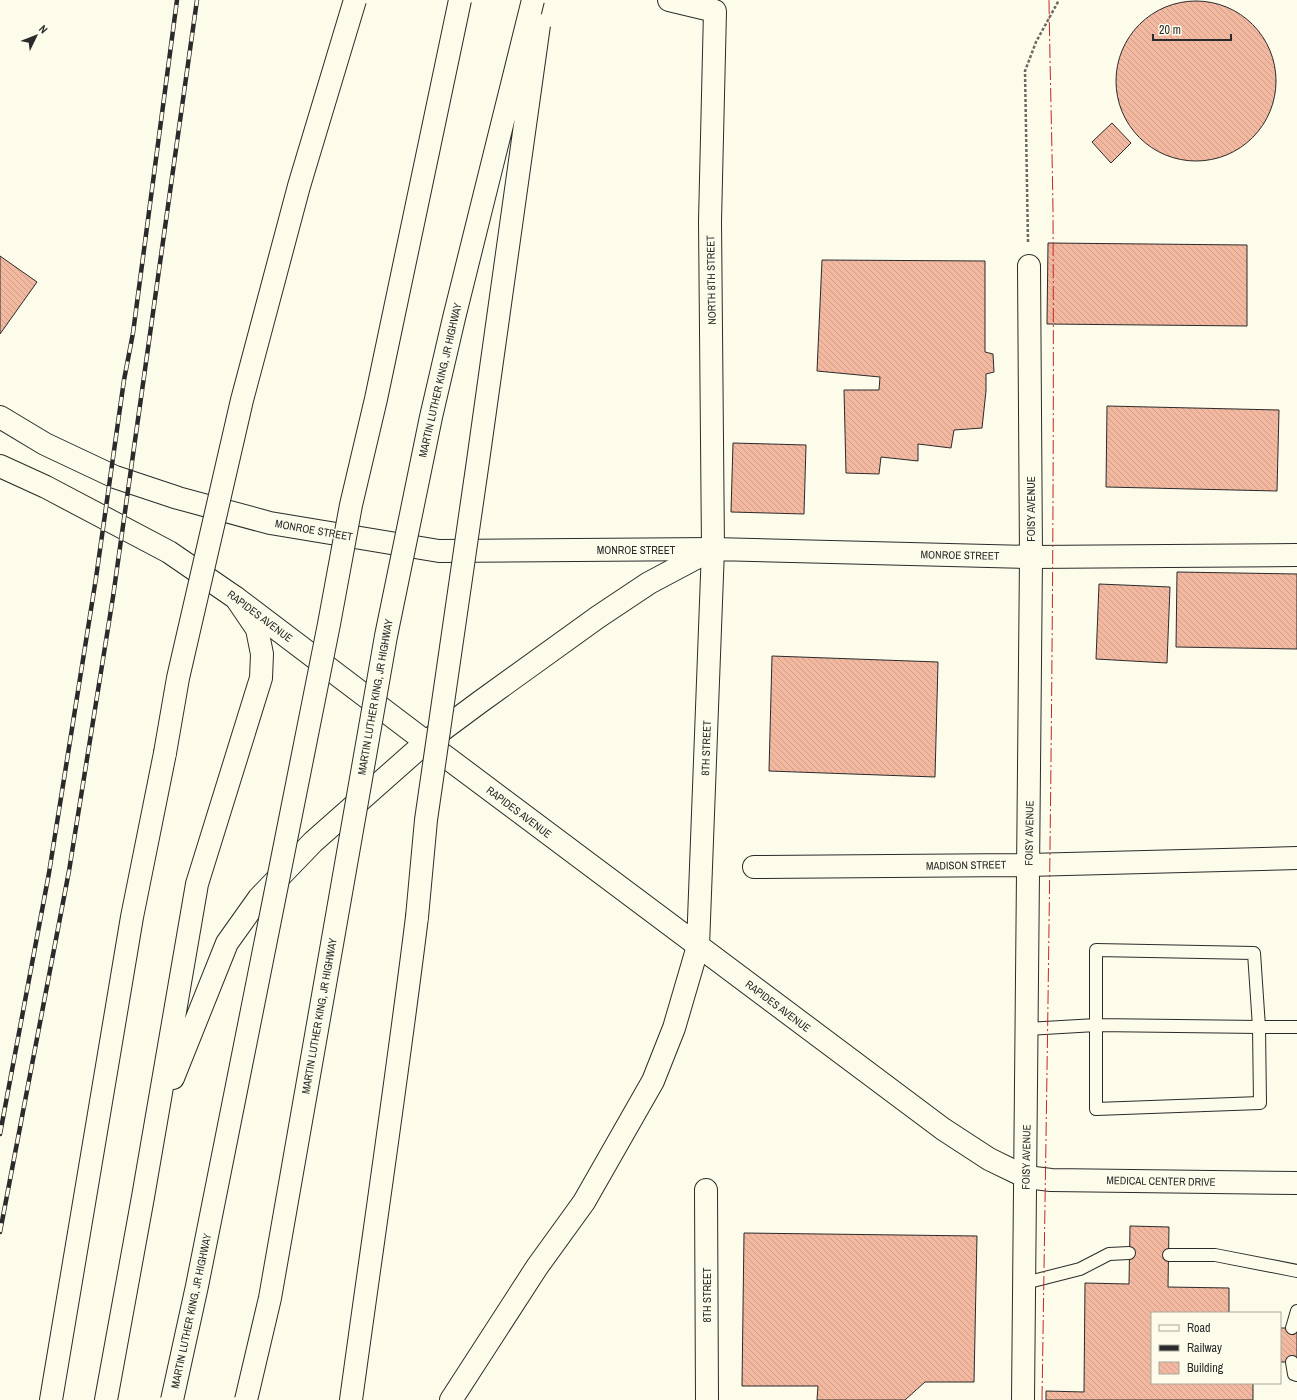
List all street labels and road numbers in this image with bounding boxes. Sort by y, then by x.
street label: NORTH 8TH STREET [703,235,719,325]
street label: MARTIN LUTHER KING, JR HIGHWAY [415,301,465,459]
street label: FOISY AVENUE [1024,476,1038,542]
street label: MONROE STREET [274,516,354,544]
street label: MONROE STREET [597,543,676,557]
street label: MONROE STREET [921,547,1000,563]
street label: RAPIDES AVENUE [225,587,295,645]
street label: MARTIN LUTHER KING, JR HIGHWAY [354,618,396,776]
street label: 8TH STREET [698,720,714,776]
street label: RAPIDES AVENUE [484,783,554,841]
street label: FOISY AVENUE [1021,800,1037,866]
street label: MADISON STREET [926,857,1007,873]
street label: MARTIN LUTHER KING, JR HIGHWAY [298,937,340,1095]
street label: RAPIDES AVENUE [743,977,813,1035]
street label: FOISY AVENUE [1018,1124,1034,1190]
street label: MEDICAL CENTER DRIVE [1106,1173,1216,1189]
street label: MARTIN LUTHER KING, JR HIGHWAY [168,1232,214,1390]
street label: 8TH STREET [700,1267,714,1323]

